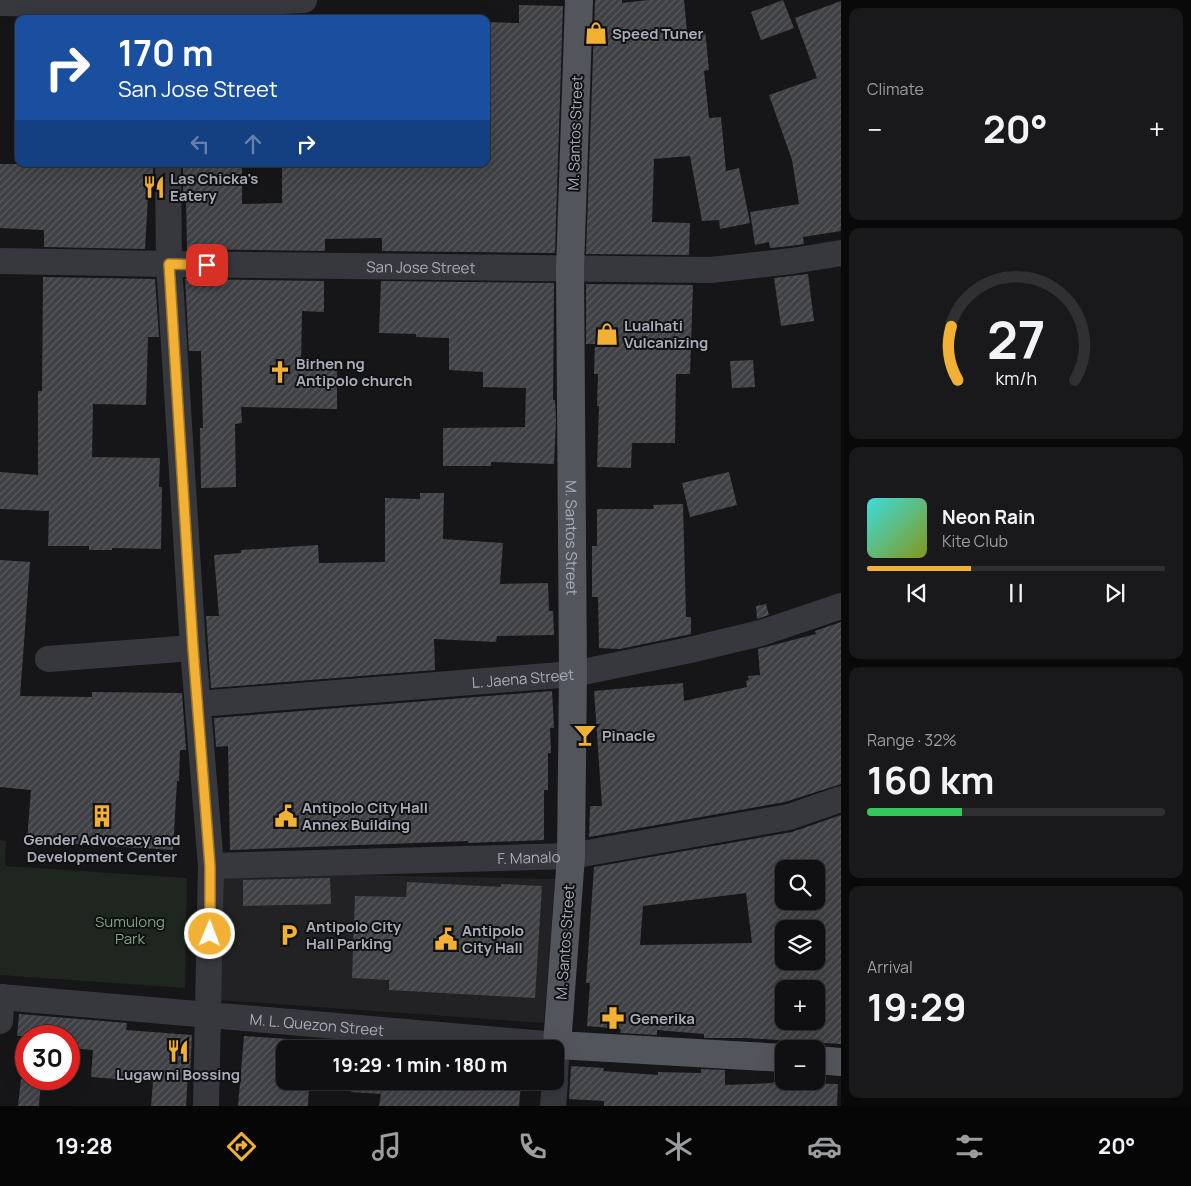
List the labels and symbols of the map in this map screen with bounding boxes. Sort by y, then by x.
shop icon: Speed Tuner [583,20,609,46]
place label: Speed Tuner [612,23,703,44]
street label: M. Santos Street [562,75,588,191]
place label: Las Chicka's Eatery [170,168,258,206]
restaurant icon: Las Chicka's Eatery [141,174,167,200]
pin [186,244,228,286]
street label: San Jose Street [366,256,476,278]
place label: Lualhati Vulcanizing [624,315,708,353]
shop icon: Lualhati Vulcanizing [594,321,620,347]
place label: Birhen ng Antipolo church [296,353,412,391]
church icon: Birhen ng Antipolo church [267,359,293,385]
street label: M. Santos Street [561,480,583,596]
street label: L. Jaena Street [471,663,575,693]
bar icon: Pinacle [572,722,598,748]
place label: Pinacle [602,725,655,746]
place label: Antipolo City Hall Annex Building [302,797,428,835]
building icon: Gender Advocacy and Development Center [89,803,115,829]
public building icon: Antipolo City Hall Annex Building [273,803,299,829]
place label: Gender Advocacy and Development Center [24,829,180,867]
street label: F. Manalo [497,846,561,869]
street label: M. Santos Street [551,884,579,1000]
position arrow [183,907,235,959]
park label: Sumulong Park [95,911,165,949]
place label: Antipolo City Hall Parking [306,916,402,954]
place label: Antipolo City Hall [462,920,524,958]
parking icon: Antipolo City Hall Parking [276,922,302,948]
public building icon: Antipolo City Hall [433,926,459,952]
pharmacy icon: Generika [600,1005,626,1031]
street label: M. L. Quezon Street [249,1008,385,1041]
place label: Generika [630,1008,695,1029]
speed limit sign: 30 [15,1025,80,1090]
restaurant icon: Lugaw ni Bossing [165,1038,191,1064]
place label: Lugaw ni Bossing [116,1064,240,1085]

